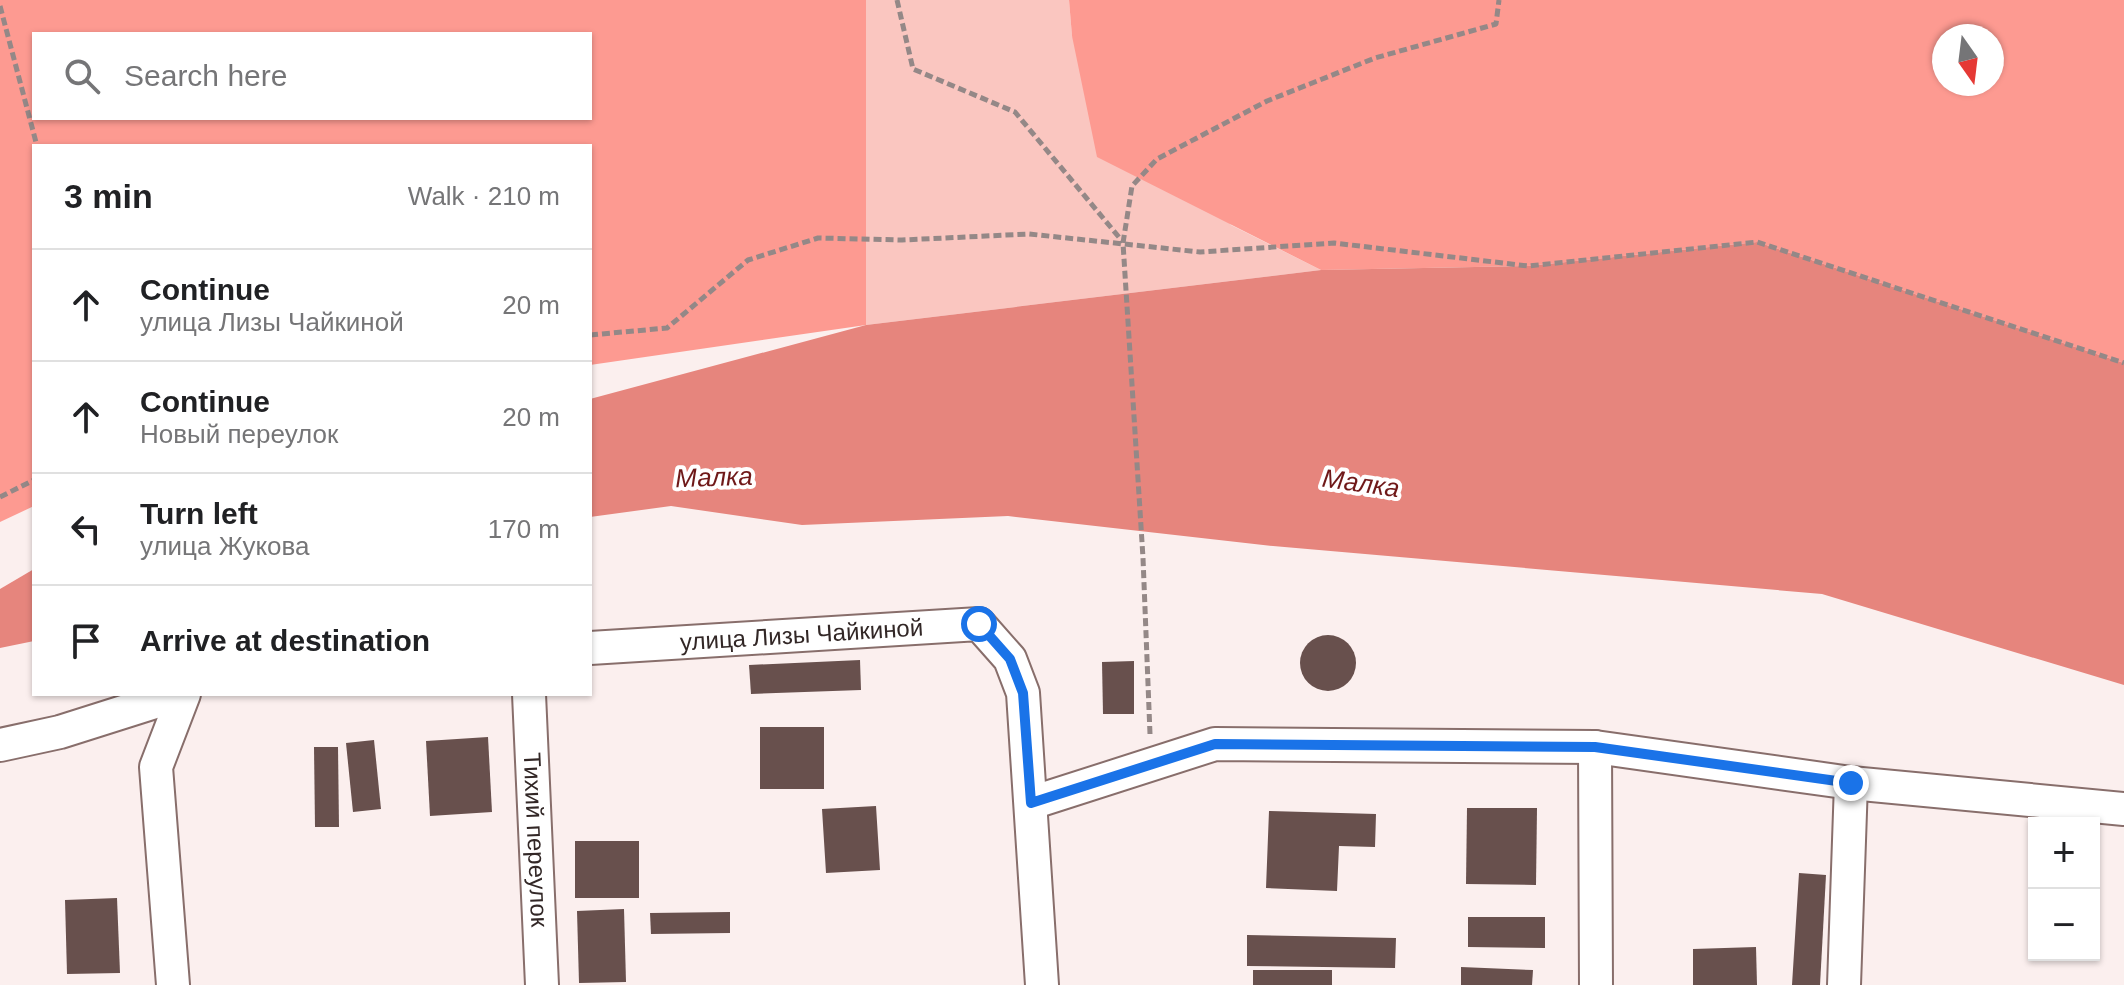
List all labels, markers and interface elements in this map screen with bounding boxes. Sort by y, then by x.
north arrow [1932,24,2004,96]
search box [32,32,592,120]
icon: search [60,54,104,98]
text: Search here [124,59,287,92]
text: 3 min [64,177,153,215]
text: Walk · 210 m [408,181,560,211]
text: Continue [140,273,270,306]
icon: ahead [64,283,108,327]
text: 20 m [502,290,560,320]
text: улица Лизы Чайкиной [140,307,404,337]
text: Continue [140,385,270,418]
icon: ahead [64,395,108,439]
text: 20 m [502,402,560,432]
text: Новый переулок [140,419,338,449]
water label: Малка [675,461,753,493]
water label: Малка [1321,463,1401,503]
text: Turn left [140,497,258,530]
icon: left [64,507,108,551]
text: 170 m [488,514,560,544]
text: улица Жукова [140,531,310,561]
route start [961,606,997,642]
street label: улица Лизы Чайкиной [679,613,924,655]
icon: arrive [64,619,108,663]
text: Arrive at destination [140,624,430,657]
street label: Тихий переулок [519,752,553,928]
route end [1833,765,1869,801]
map controls [2028,817,2100,961]
button: + [2028,817,2100,889]
button: − [2028,889,2100,961]

